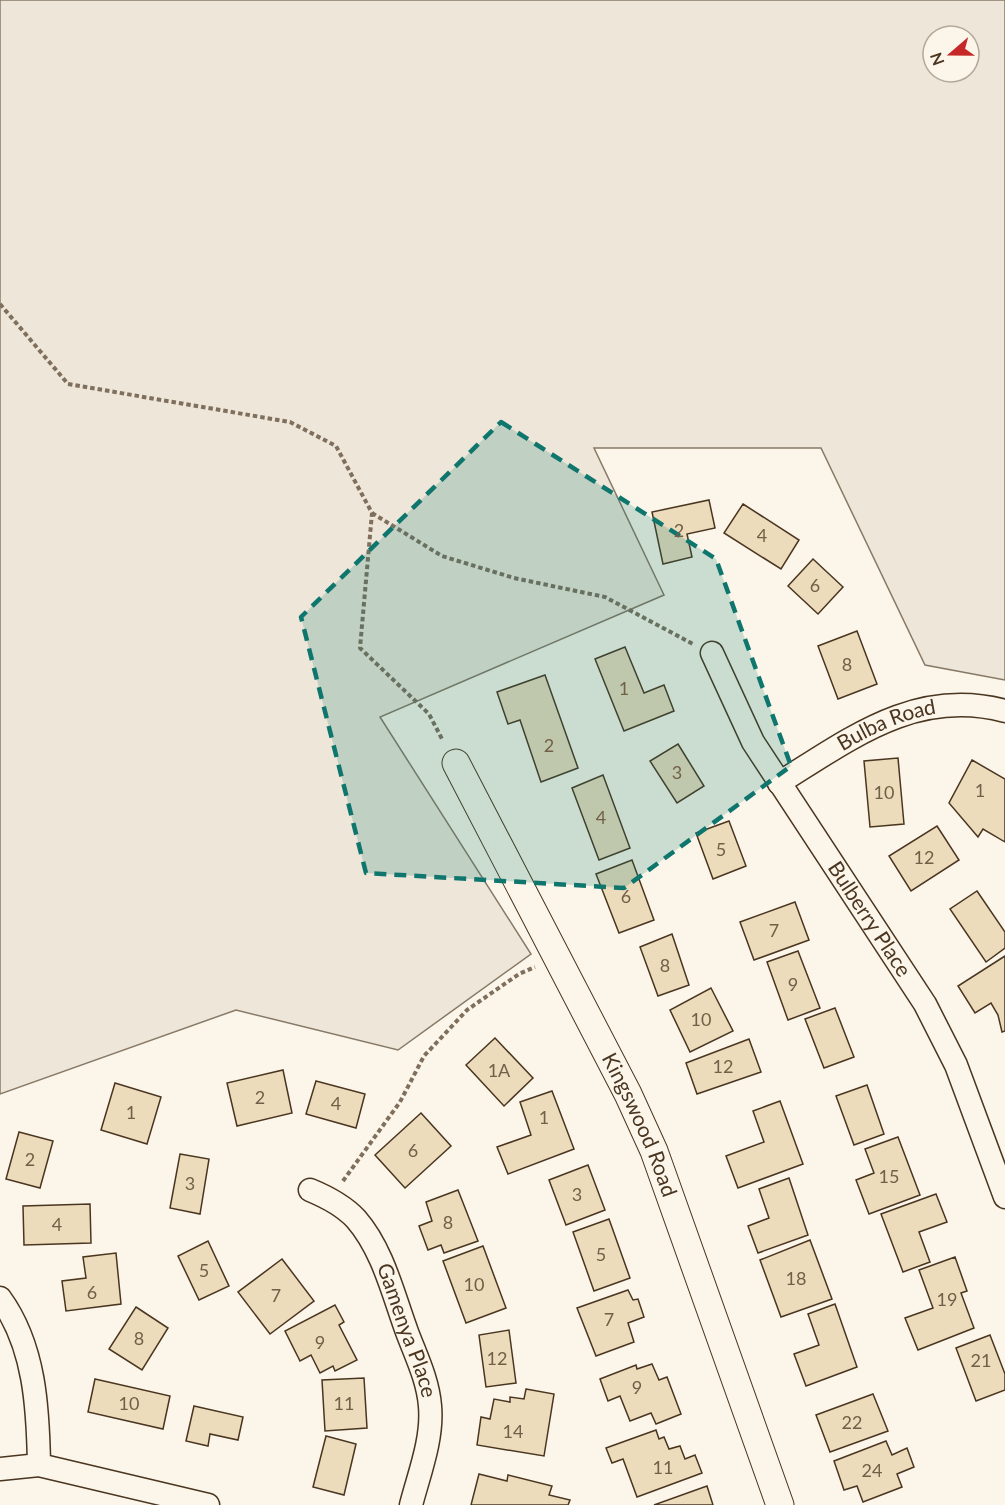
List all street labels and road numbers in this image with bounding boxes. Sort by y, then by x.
street label: Bulba Road [832,693,937,755]
street label: Bulberry Place [824,856,918,981]
street label: Kingswood Road [598,1048,683,1200]
street label: Gamenya Place [373,1259,443,1399]

